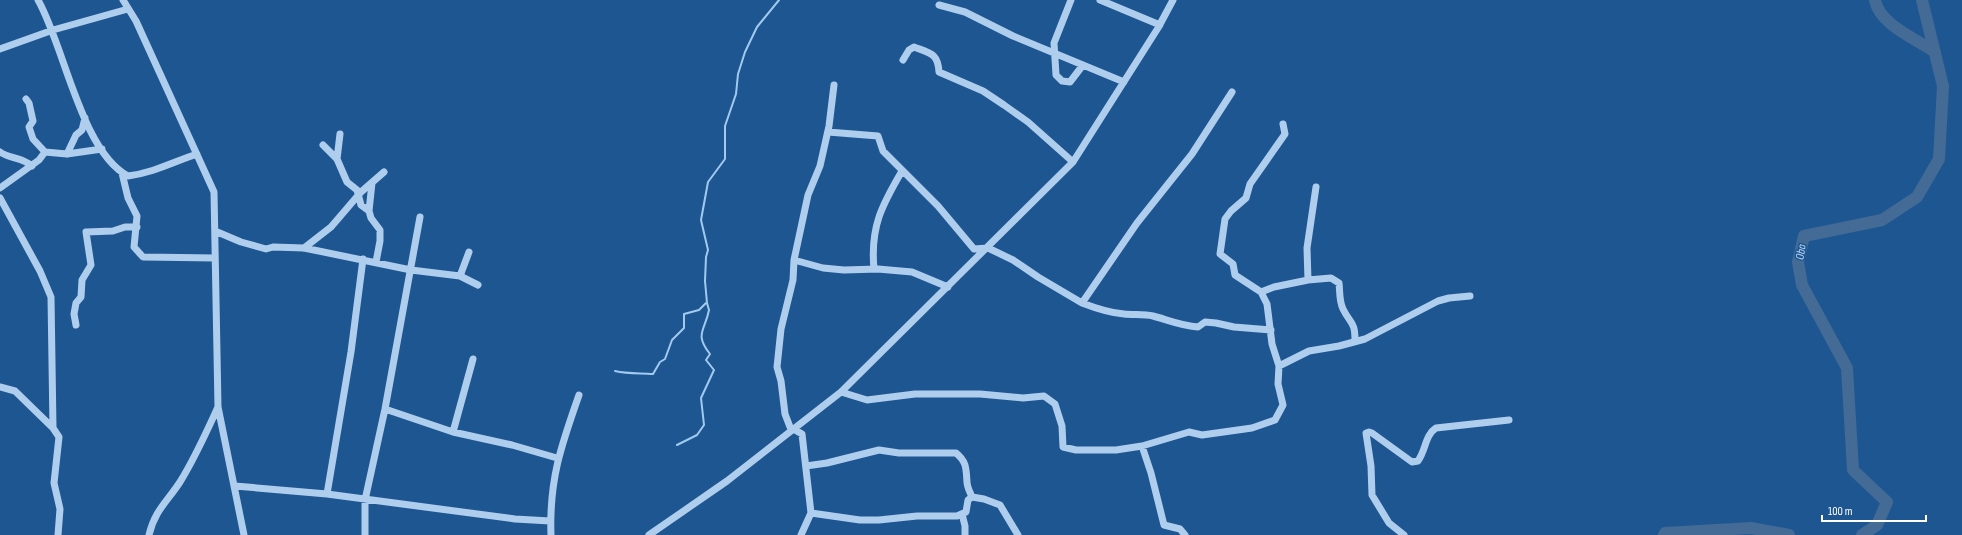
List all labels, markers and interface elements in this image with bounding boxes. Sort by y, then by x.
water label: Oba [1792,243,1810,261]
scale bar [1822,497,1926,523]
text: 100 m [1828,504,1853,519]

